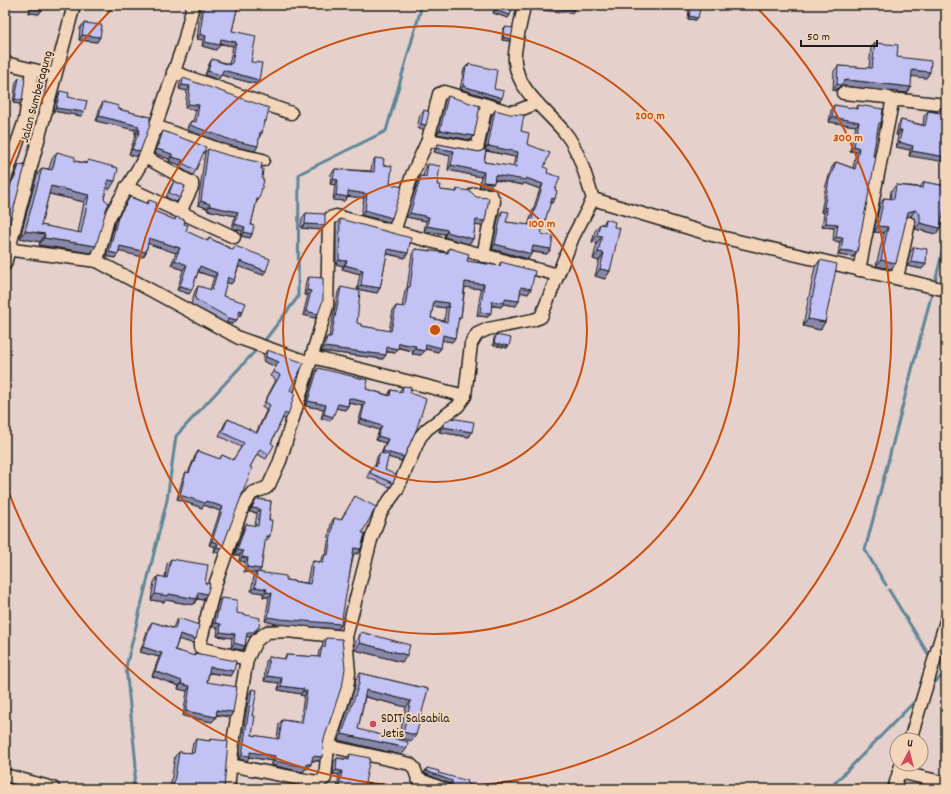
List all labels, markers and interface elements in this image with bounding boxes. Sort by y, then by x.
scale bar [801,22,877,48]
text: 50 m [807,29,830,46]
street label: Jalan Sumberagung [16,48,59,145]
text: 200 m [635,108,665,125]
text: 300 m [833,130,863,147]
text: 100 m [529,216,555,233]
centre of rings [428,323,442,337]
place label: SDIT Salsabila Jetis [381,710,450,744]
marker: SDIT Salsabila Jetis [368,719,378,729]
north arrow [889,732,929,772]
text: U [906,736,914,752]

